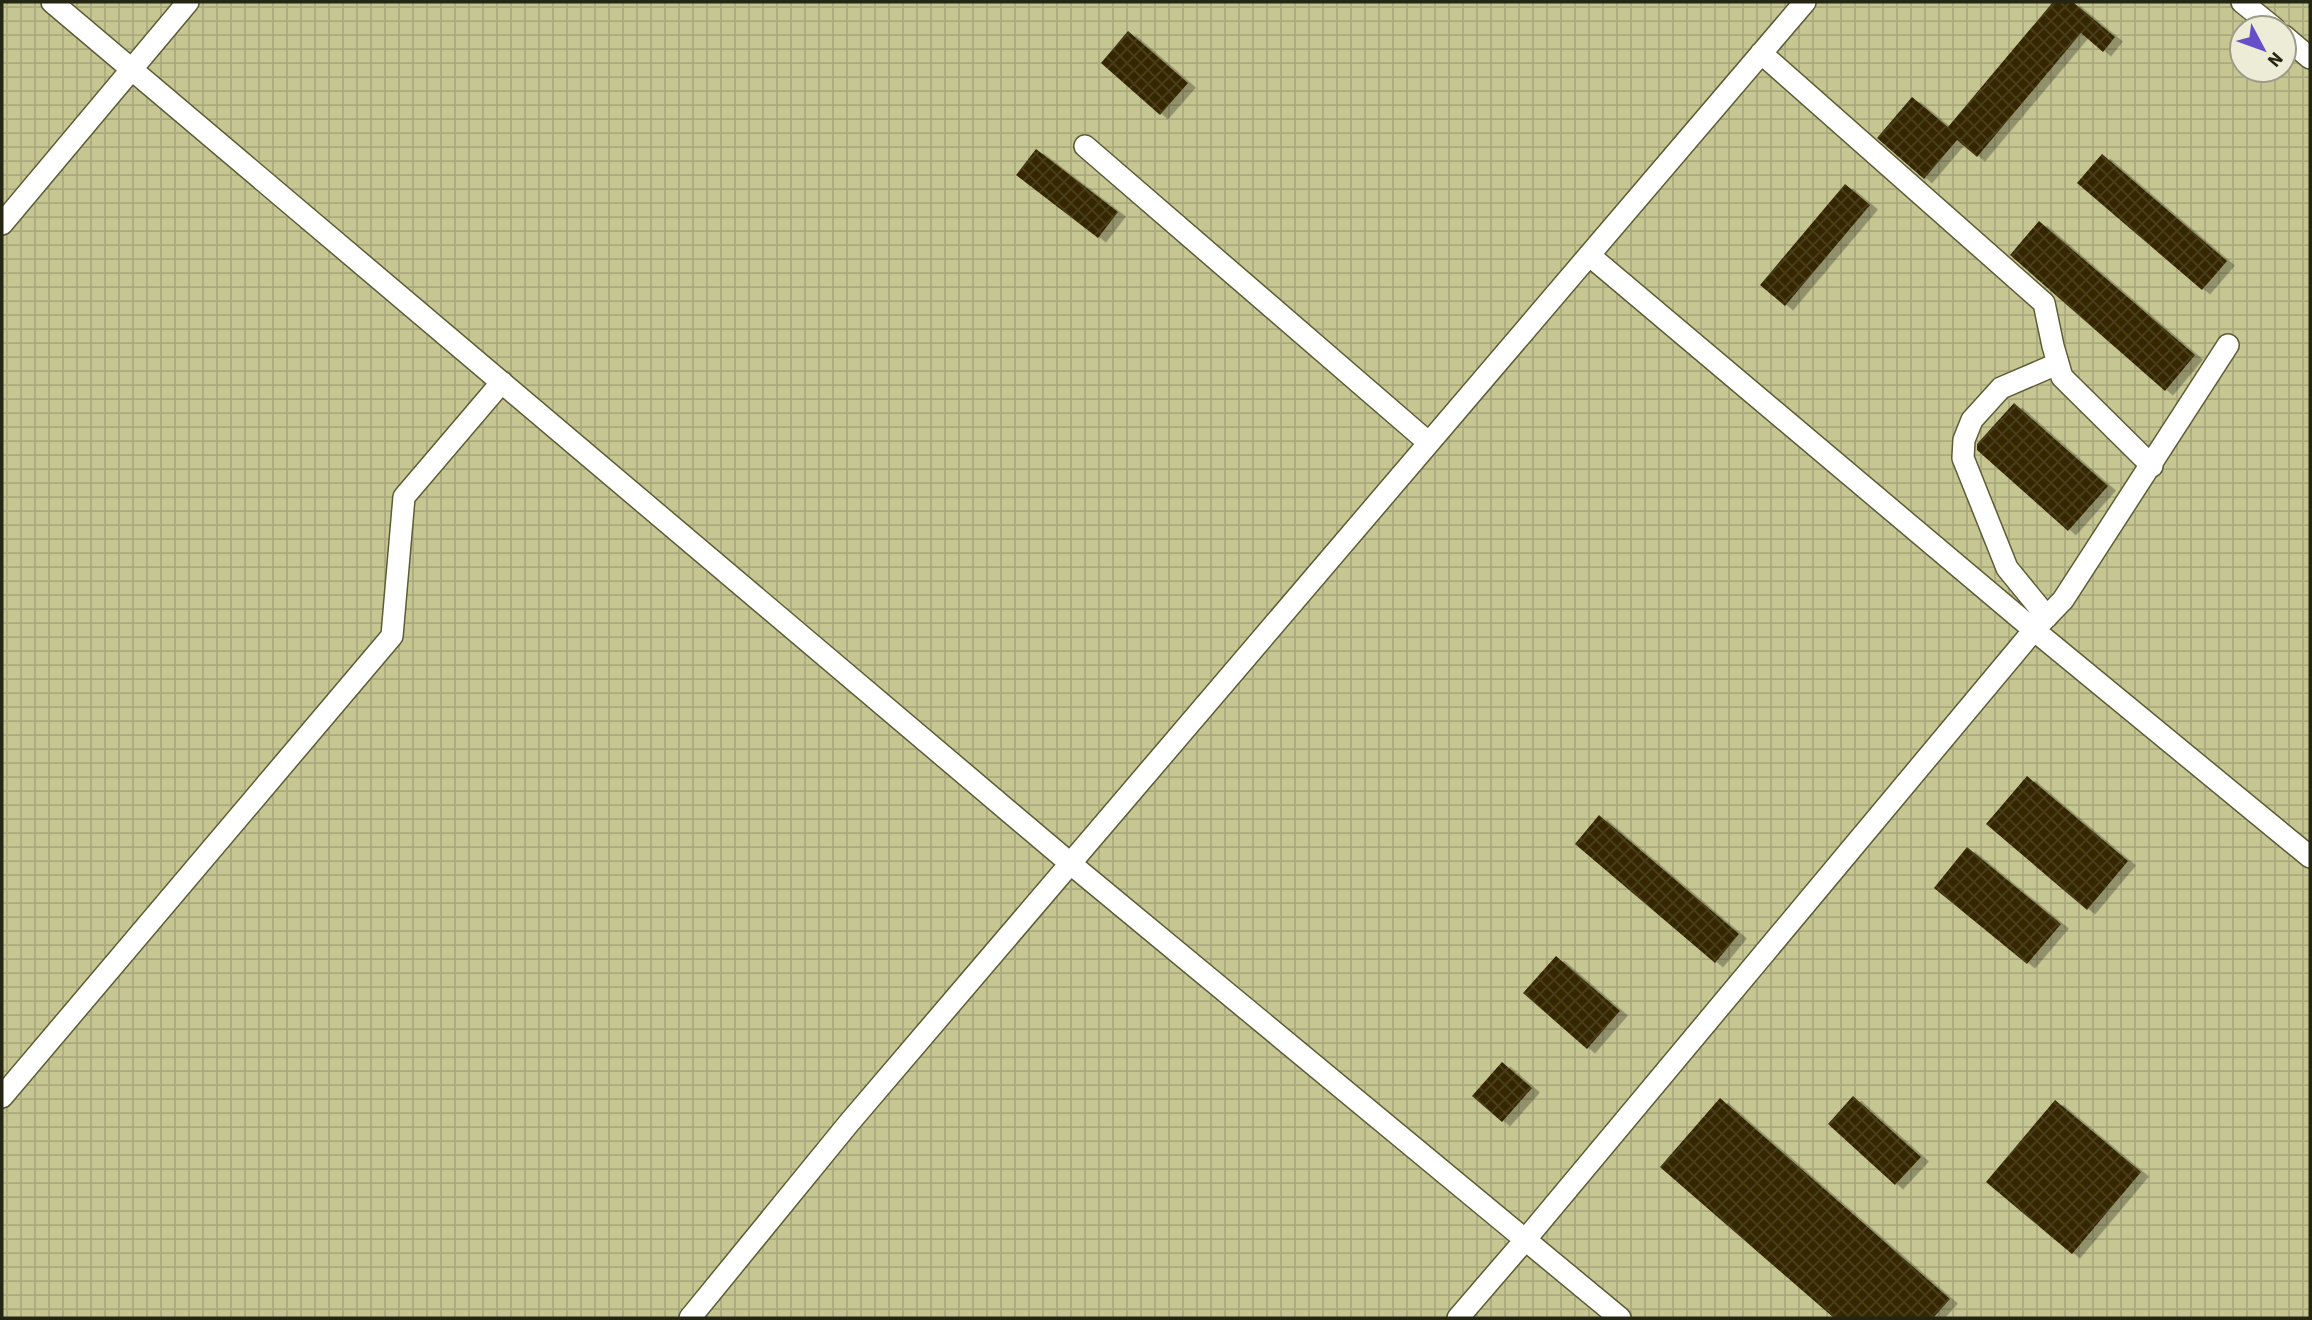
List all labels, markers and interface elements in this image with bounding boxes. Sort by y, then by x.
north arrow [2228,14,2298,84]
text: N [2260,46,2289,73]

